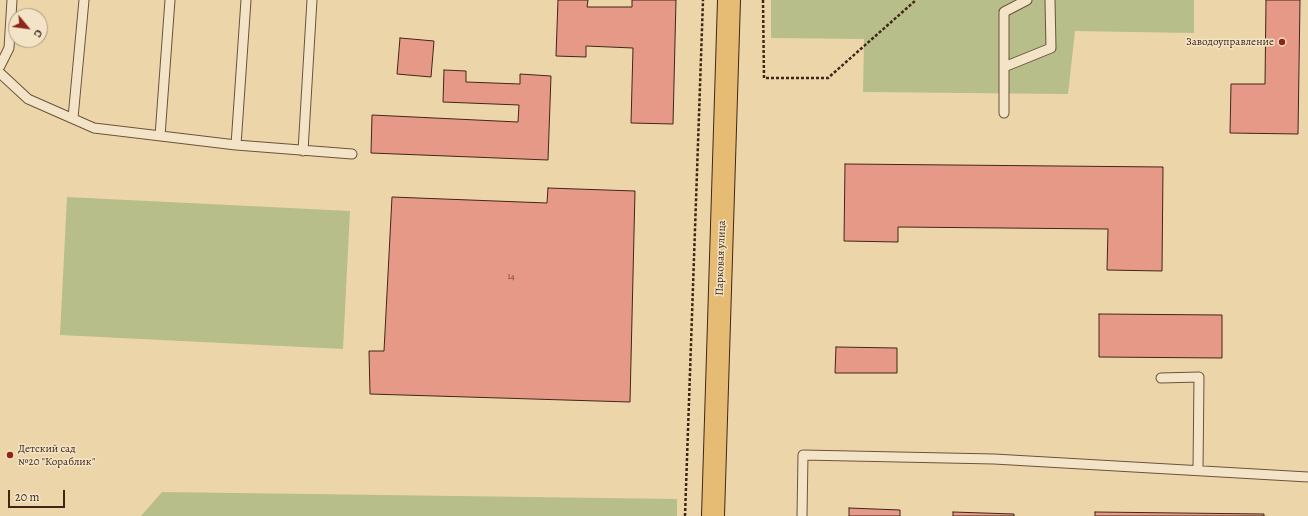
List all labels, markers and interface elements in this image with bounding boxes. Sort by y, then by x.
north arrow [8,8,48,48]
text: С [30,27,46,40]
place label: Заводоуправление [1186,35,1274,49]
marker: Заводоуправление [1277,37,1287,47]
street label: Парковая улица [713,220,729,296]
house number: 14 [507,272,515,282]
place label: Детский сад №20 "Кораблик" [18,442,95,468]
marker: Детский сад №20 "Кораблик" [5,450,15,460]
scale bar [10,482,67,508]
text: 20 m [15,489,39,505]

